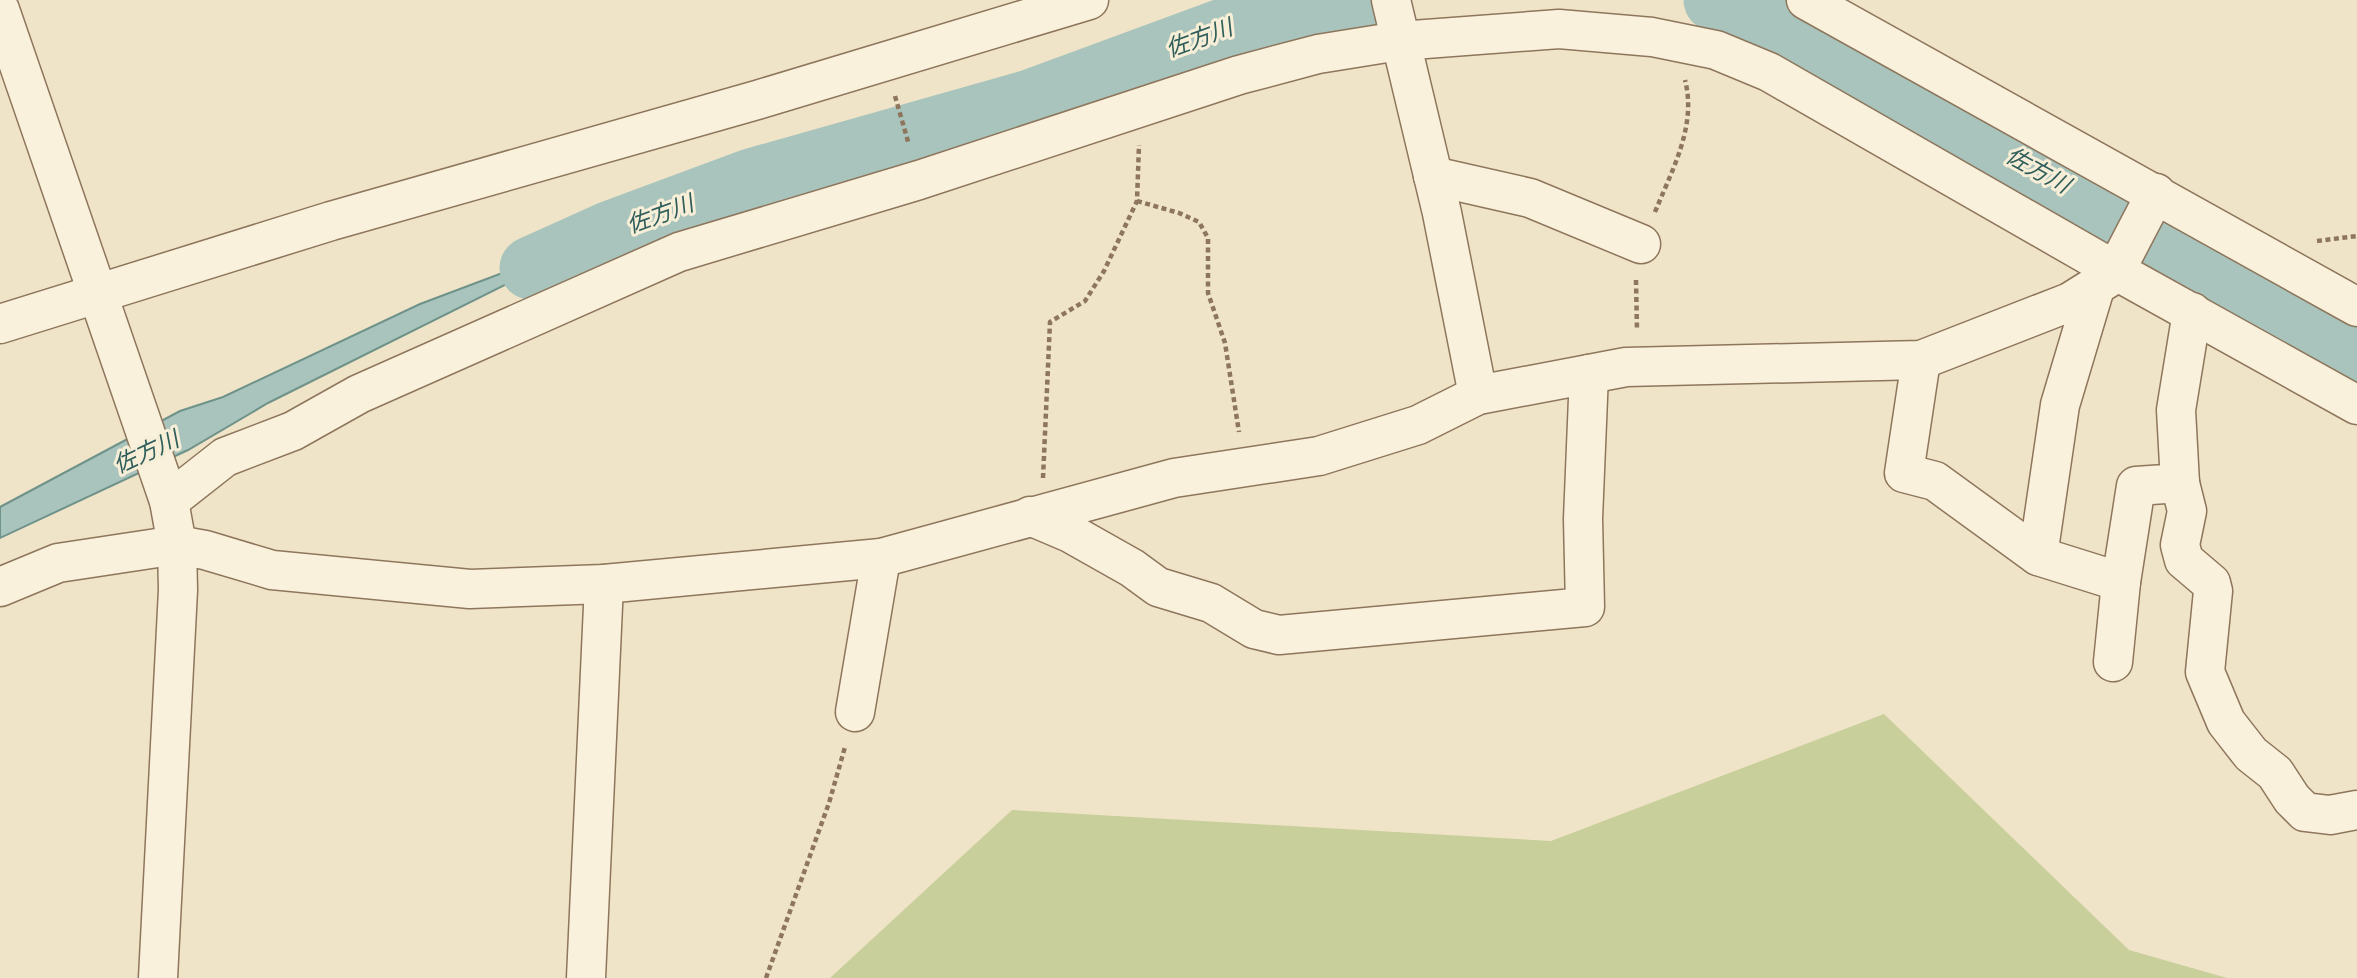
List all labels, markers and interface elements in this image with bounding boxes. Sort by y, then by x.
water label: 佐方川 [1162,12,1239,63]
water label: 佐方川 [2001,141,2078,200]
water label: 佐方川 [623,188,700,239]
water label: 佐方川 [109,423,186,479]

